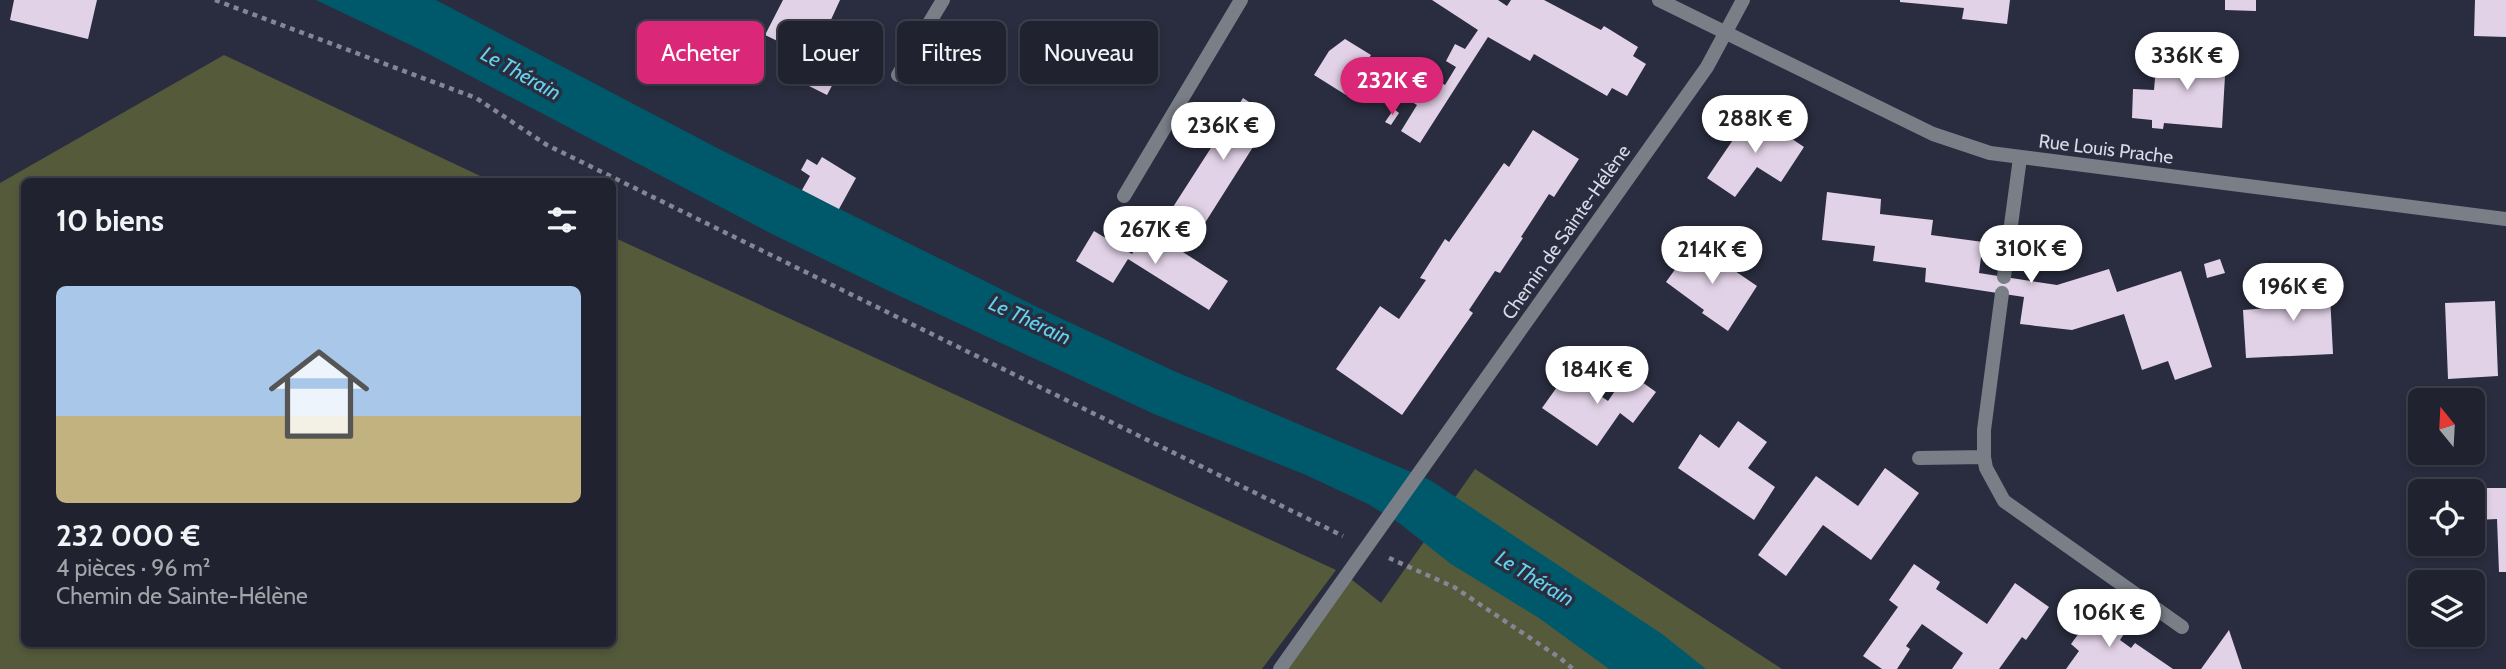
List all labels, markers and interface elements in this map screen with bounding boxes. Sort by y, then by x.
chip: Acheter [637,21,764,84]
chip: Louer [778,21,883,84]
chip: Filtres [897,21,1006,84]
chip: Nouveau [1020,21,1158,84]
pin: 336K € [2130,32,2244,92]
water label: Le Thérain [477,41,565,105]
text: 336K € [2151,41,2223,69]
pin: 232K € [1335,58,1449,117]
text: 232K € [1356,66,1428,94]
pin: 288K € [1698,96,1812,155]
pin: 236K € [1166,102,1280,162]
text: 288K € [1718,104,1792,132]
text: 236K € [1187,111,1259,139]
street label: Rue Louis Prache [2037,129,2175,169]
street label: Chemin de Sainte-Hélène [1497,140,1635,324]
icon: filters [543,201,581,239]
text: 10 biens [56,202,164,239]
pin: 267K € [1098,206,1212,266]
text: 267K € [1119,215,1191,243]
pin: 214K € [1655,226,1769,286]
pin: 310K € [1974,226,2088,285]
text: 310K € [1995,234,2067,262]
text: 214K € [1677,235,1747,263]
pin: 196K € [2236,264,2350,323]
text: 196K € [2259,272,2327,300]
water label: Le Thérain [985,290,1075,350]
icon: home [256,331,382,457]
pin: 184K € [1540,346,1654,406]
text: 184K € [1561,355,1633,383]
north arrow [2408,388,2485,466]
map controls [2408,388,2485,647]
button: locate [2408,479,2485,556]
text: 232 000 € [56,517,200,554]
water label: Le Thérain [1491,545,1579,611]
text: 4 pièces · 96 m² [56,554,210,582]
button: layers [2408,570,2485,647]
text: Chemin de Sainte-Hélène [56,582,308,610]
pin: 106K € [2052,590,2166,649]
text: 106K € [2073,598,2145,626]

